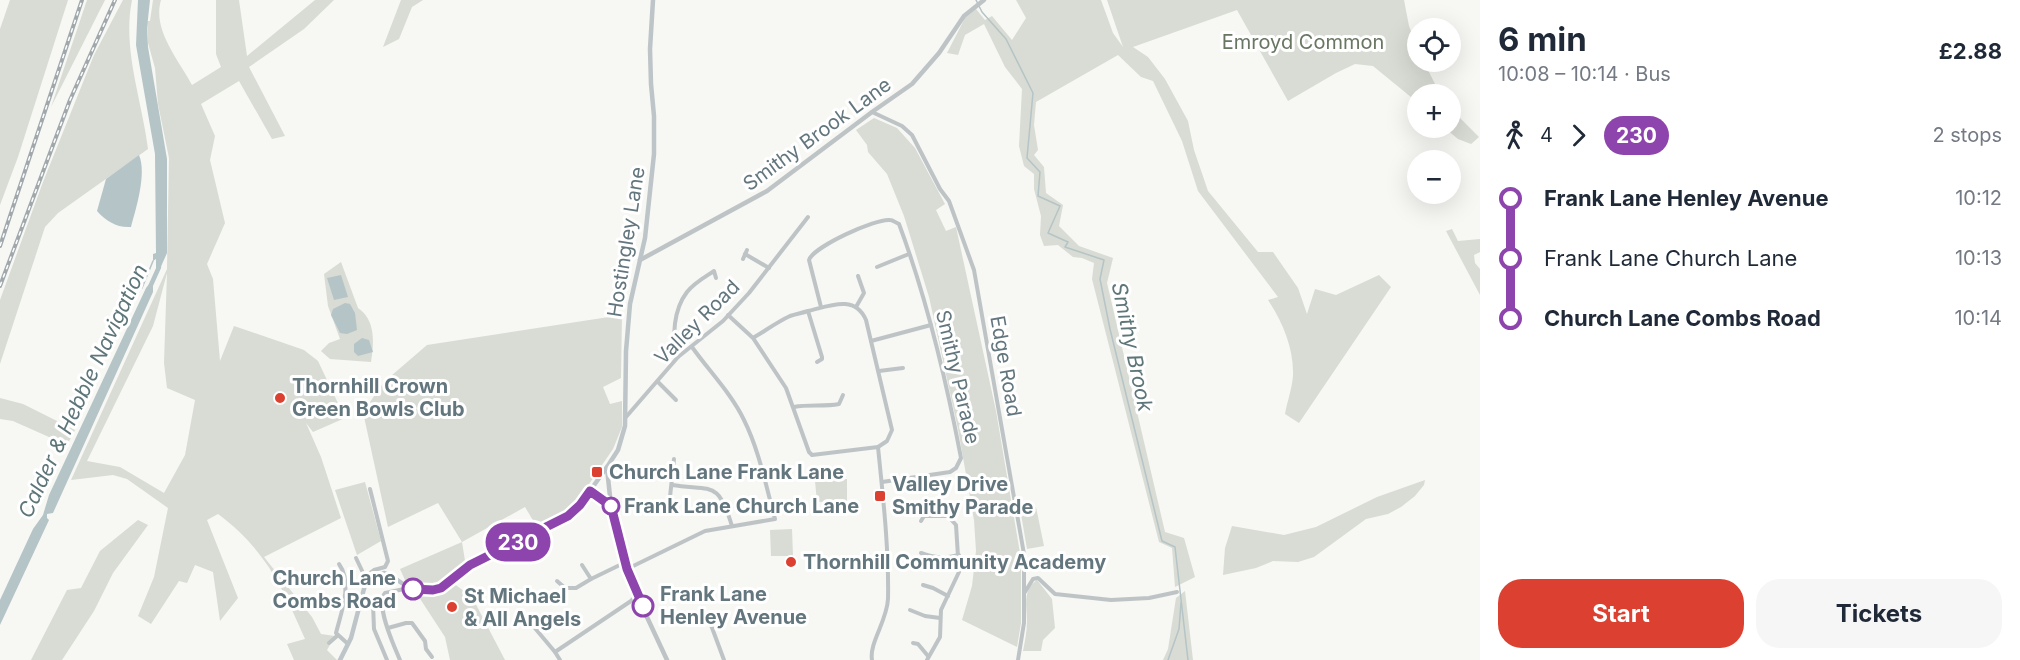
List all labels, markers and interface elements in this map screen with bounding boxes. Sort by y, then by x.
map controls [1407,18,1461,204]
button: locate [1407,18,1461,72]
text: 6 min [1498,19,1587,59]
park label: Emroyd Common [1222,30,1384,54]
text: £2.88 [1939,38,2002,64]
text: 10:08 – 10:14 · Bus [1498,62,1671,86]
street label: Smithy Brook Lane [738,72,896,196]
button: + [1407,84,1461,138]
icon: walk [1498,119,1531,152]
icon: forward [1562,119,1595,152]
text: 4 [1540,123,1553,147]
text: 230 [1616,123,1657,148]
text: 2 stops [1932,123,2002,147]
button: − [1407,150,1461,204]
street label: Hostingley Lane [602,165,650,319]
text: Frank Lane Henley Avenue [1544,185,1829,211]
text: 10:12 [1955,186,2002,210]
text: Frank Lane Church Lane [1544,245,1797,271]
text: 10:13 [1955,246,2002,270]
water label: Calder & Hebble Navigation [13,260,152,522]
street label: Valley Road [650,275,744,369]
water label: Smithy Brook [1107,280,1159,414]
text: Church Lane Combs Road [1544,305,1821,331]
text: 10:14 [1954,306,2002,330]
street label: Smithy Parade [931,308,985,446]
street label: Edge Road [985,314,1027,418]
place label: Thornhill Crown Green Bowls Club [292,374,465,421]
marker: Thornhill Crown Green Bowls Club [273,391,287,405]
place label: Church Lane Frank Lane [609,460,844,484]
marker: Church Lane Frank Lane [590,465,604,479]
place label: Valley Drive Smithy Parade [892,472,1033,519]
marker: Valley Drive Smithy Parade [873,489,887,503]
place label: Frank Lane Church Lane [624,494,859,518]
marker: Frank Lane Church Lane [602,497,620,515]
line badge: 230 [484,522,552,562]
text: 230 [498,530,538,555]
place label: Thornhill Community Academy [803,550,1106,574]
marker: Thornhill Community Academy [784,555,798,569]
place label: Church Lane Combs Road [272,566,396,613]
marker: Church Lane Combs Road [402,578,424,600]
button: Start [1498,579,1744,648]
button: Tickets [1756,579,2002,648]
place label: Frank Lane Henley Avenue [660,582,807,629]
place label: St Michael & All Angels [464,584,581,631]
marker: Frank Lane Henley Avenue [632,595,654,617]
marker: St Michael & All Angels [445,600,459,614]

